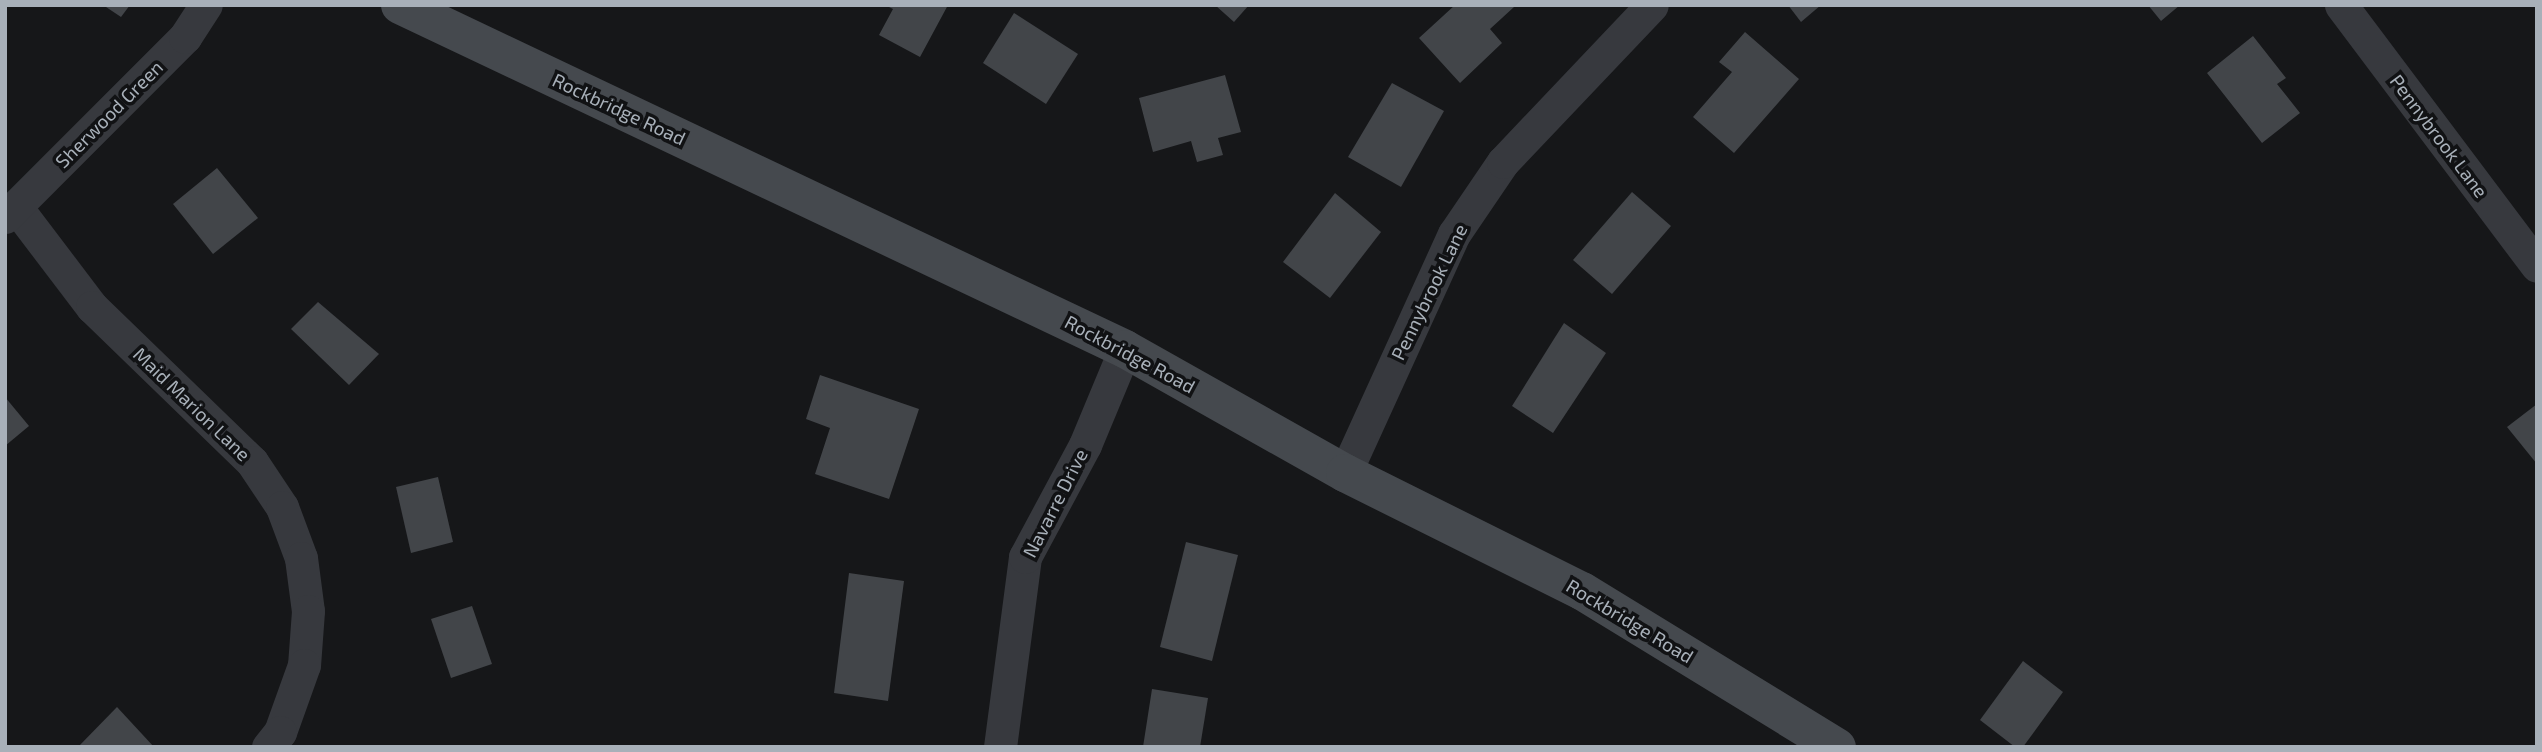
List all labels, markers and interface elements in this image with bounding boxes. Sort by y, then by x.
street label: Sherwood Green [51,56,167,172]
street label: Rockbridge Road [549,68,689,150]
street label: Pennybrook Lane [2385,70,2493,202]
street label: Pennybrook Lane [1386,220,1472,364]
street label: Rockbridge Road [1061,310,1199,398]
street label: Maid Marion Lane [129,342,255,466]
street label: Navarre Drive [1018,445,1092,561]
street label: Rockbridge Road [1562,574,1698,668]

